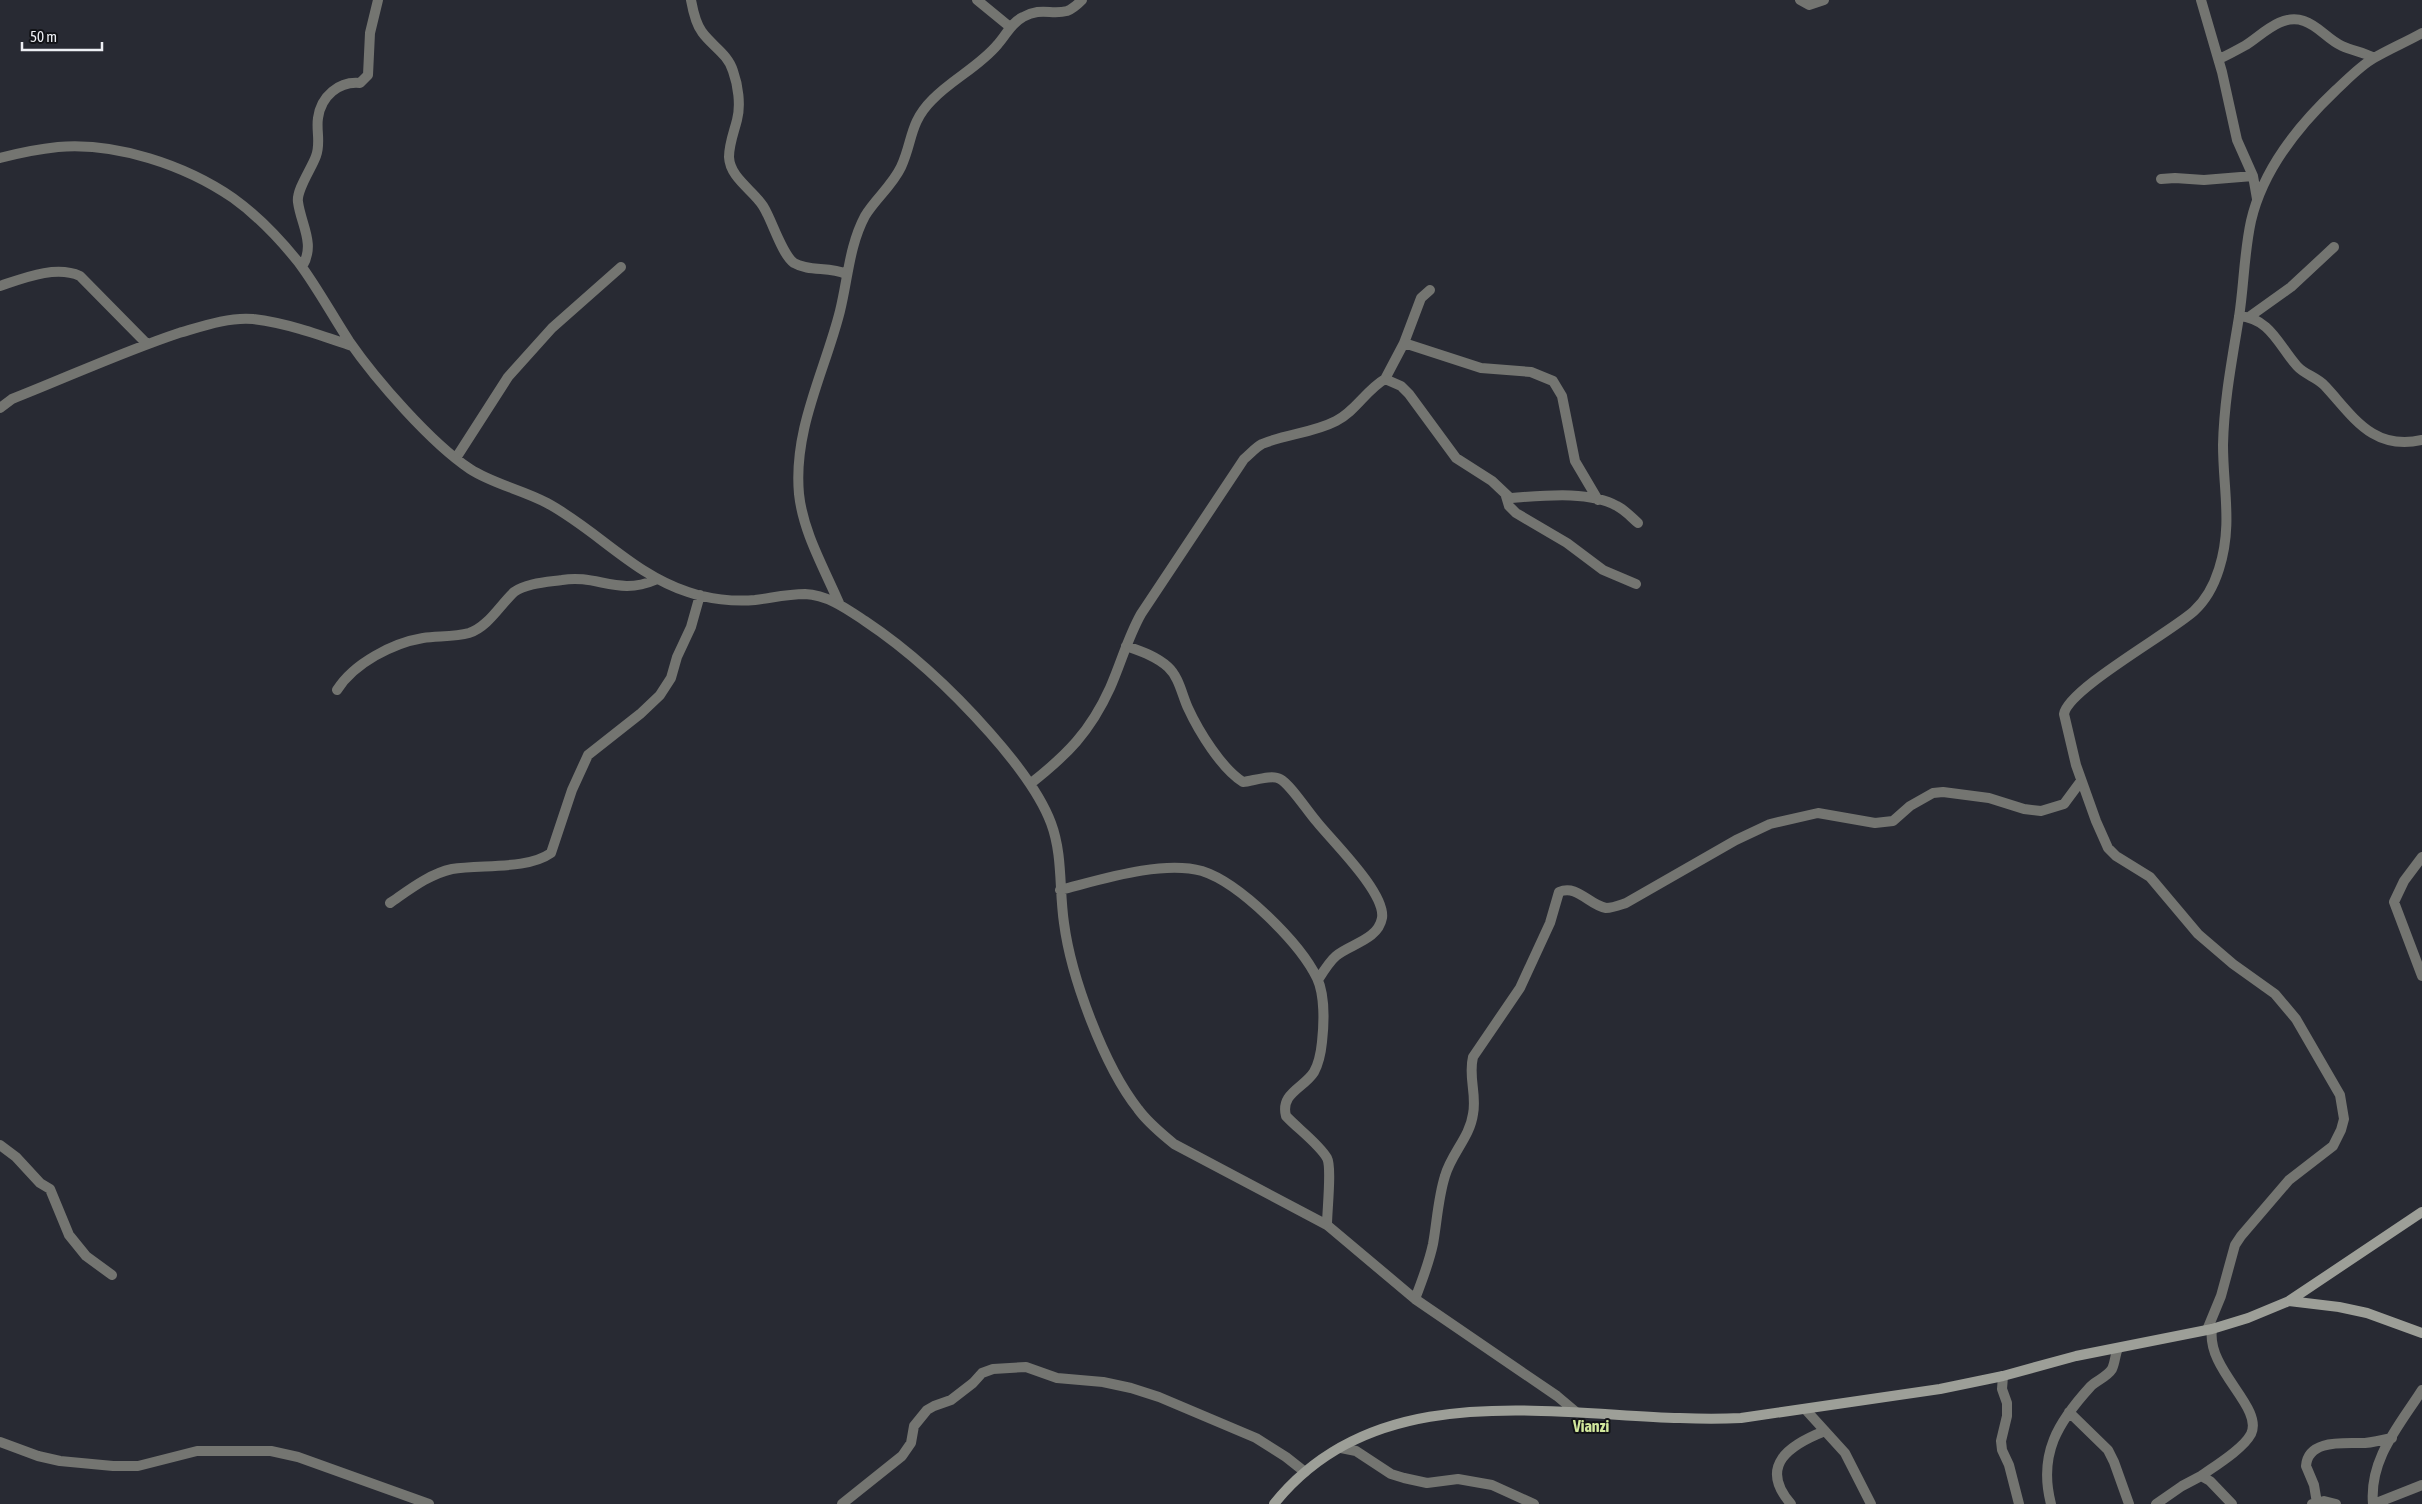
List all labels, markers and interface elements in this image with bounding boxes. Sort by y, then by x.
scale bar [22,20,102,52]
text: 50 m [30,28,57,45]
district label: Vianzi [1572,1417,1609,1435]

